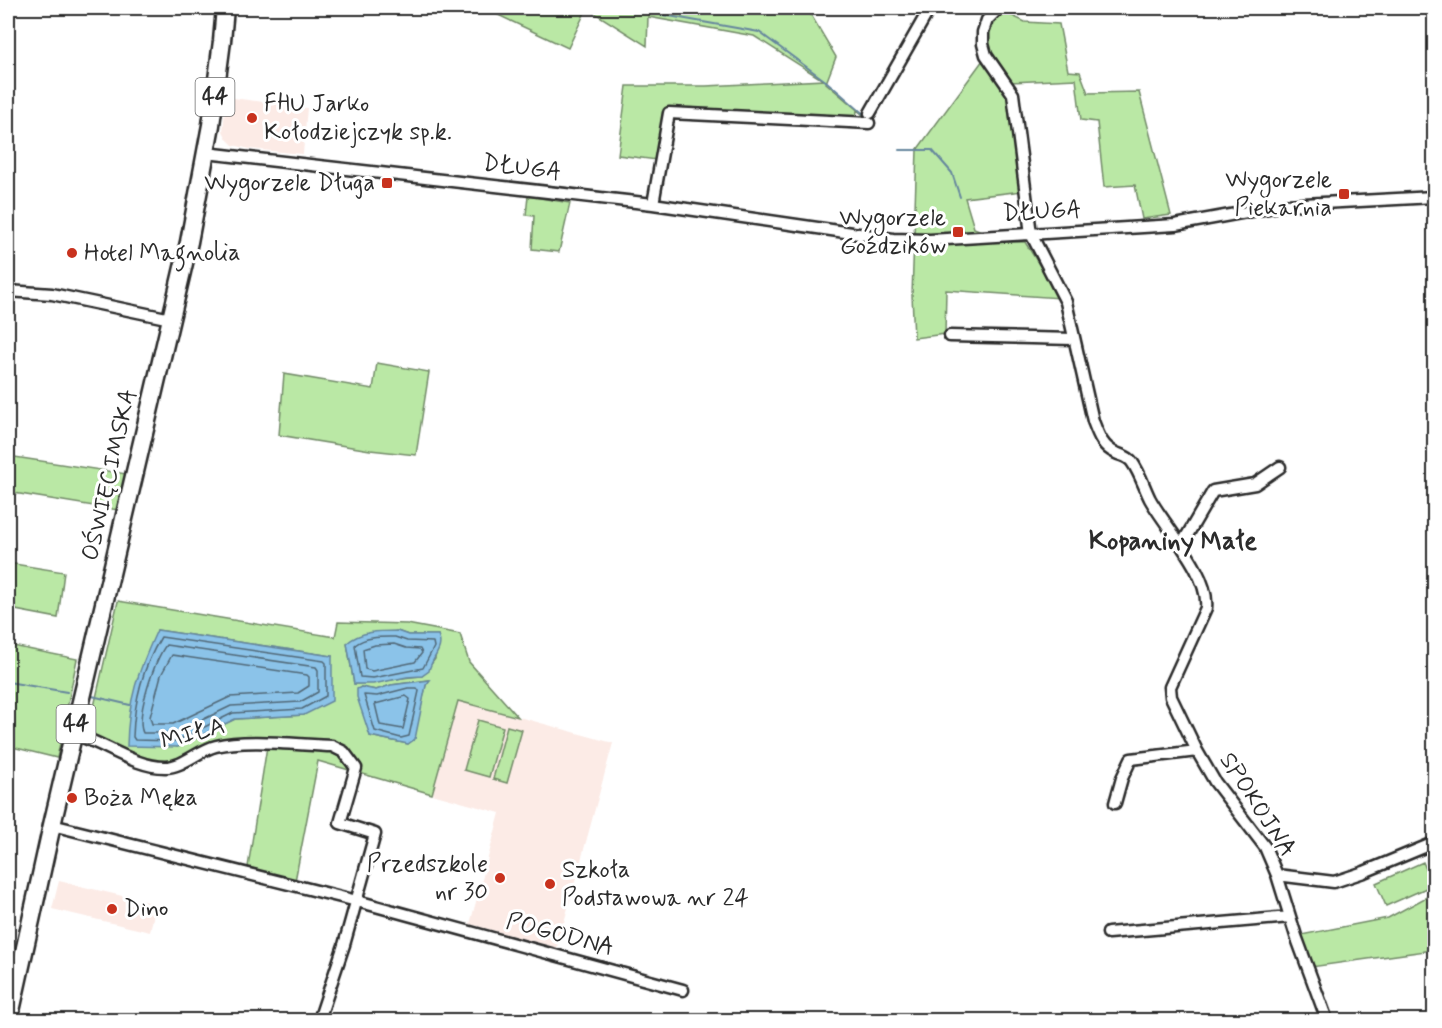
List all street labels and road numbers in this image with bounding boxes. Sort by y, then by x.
road number: 44 [196,78,234,116]
street label: DŁUGA [481,148,563,188]
street label: DŁUGA [1002,194,1082,230]
street label: OŚWIĘCIMSKA [74,386,145,564]
road number: 44 [56,705,96,743]
street label: MIŁA [158,711,228,757]
street label: SPOKOJNA [1212,747,1302,863]
street label: POGODNA [503,906,617,964]

